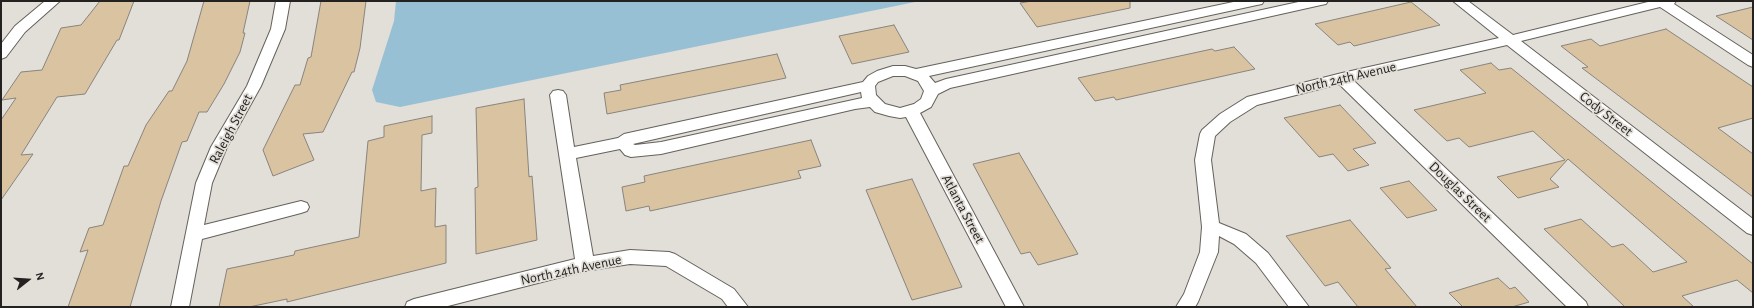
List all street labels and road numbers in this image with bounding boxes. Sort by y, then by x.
street label: North 24th Avenue [1294,58,1398,98]
street label: Cody Street [1576,88,1636,140]
street label: Raleigh Street [206,91,256,167]
street label: Douglas Street [1425,158,1495,226]
street label: Atlanta Street [938,172,988,246]
street label: North 24th Avenue [519,251,623,289]

